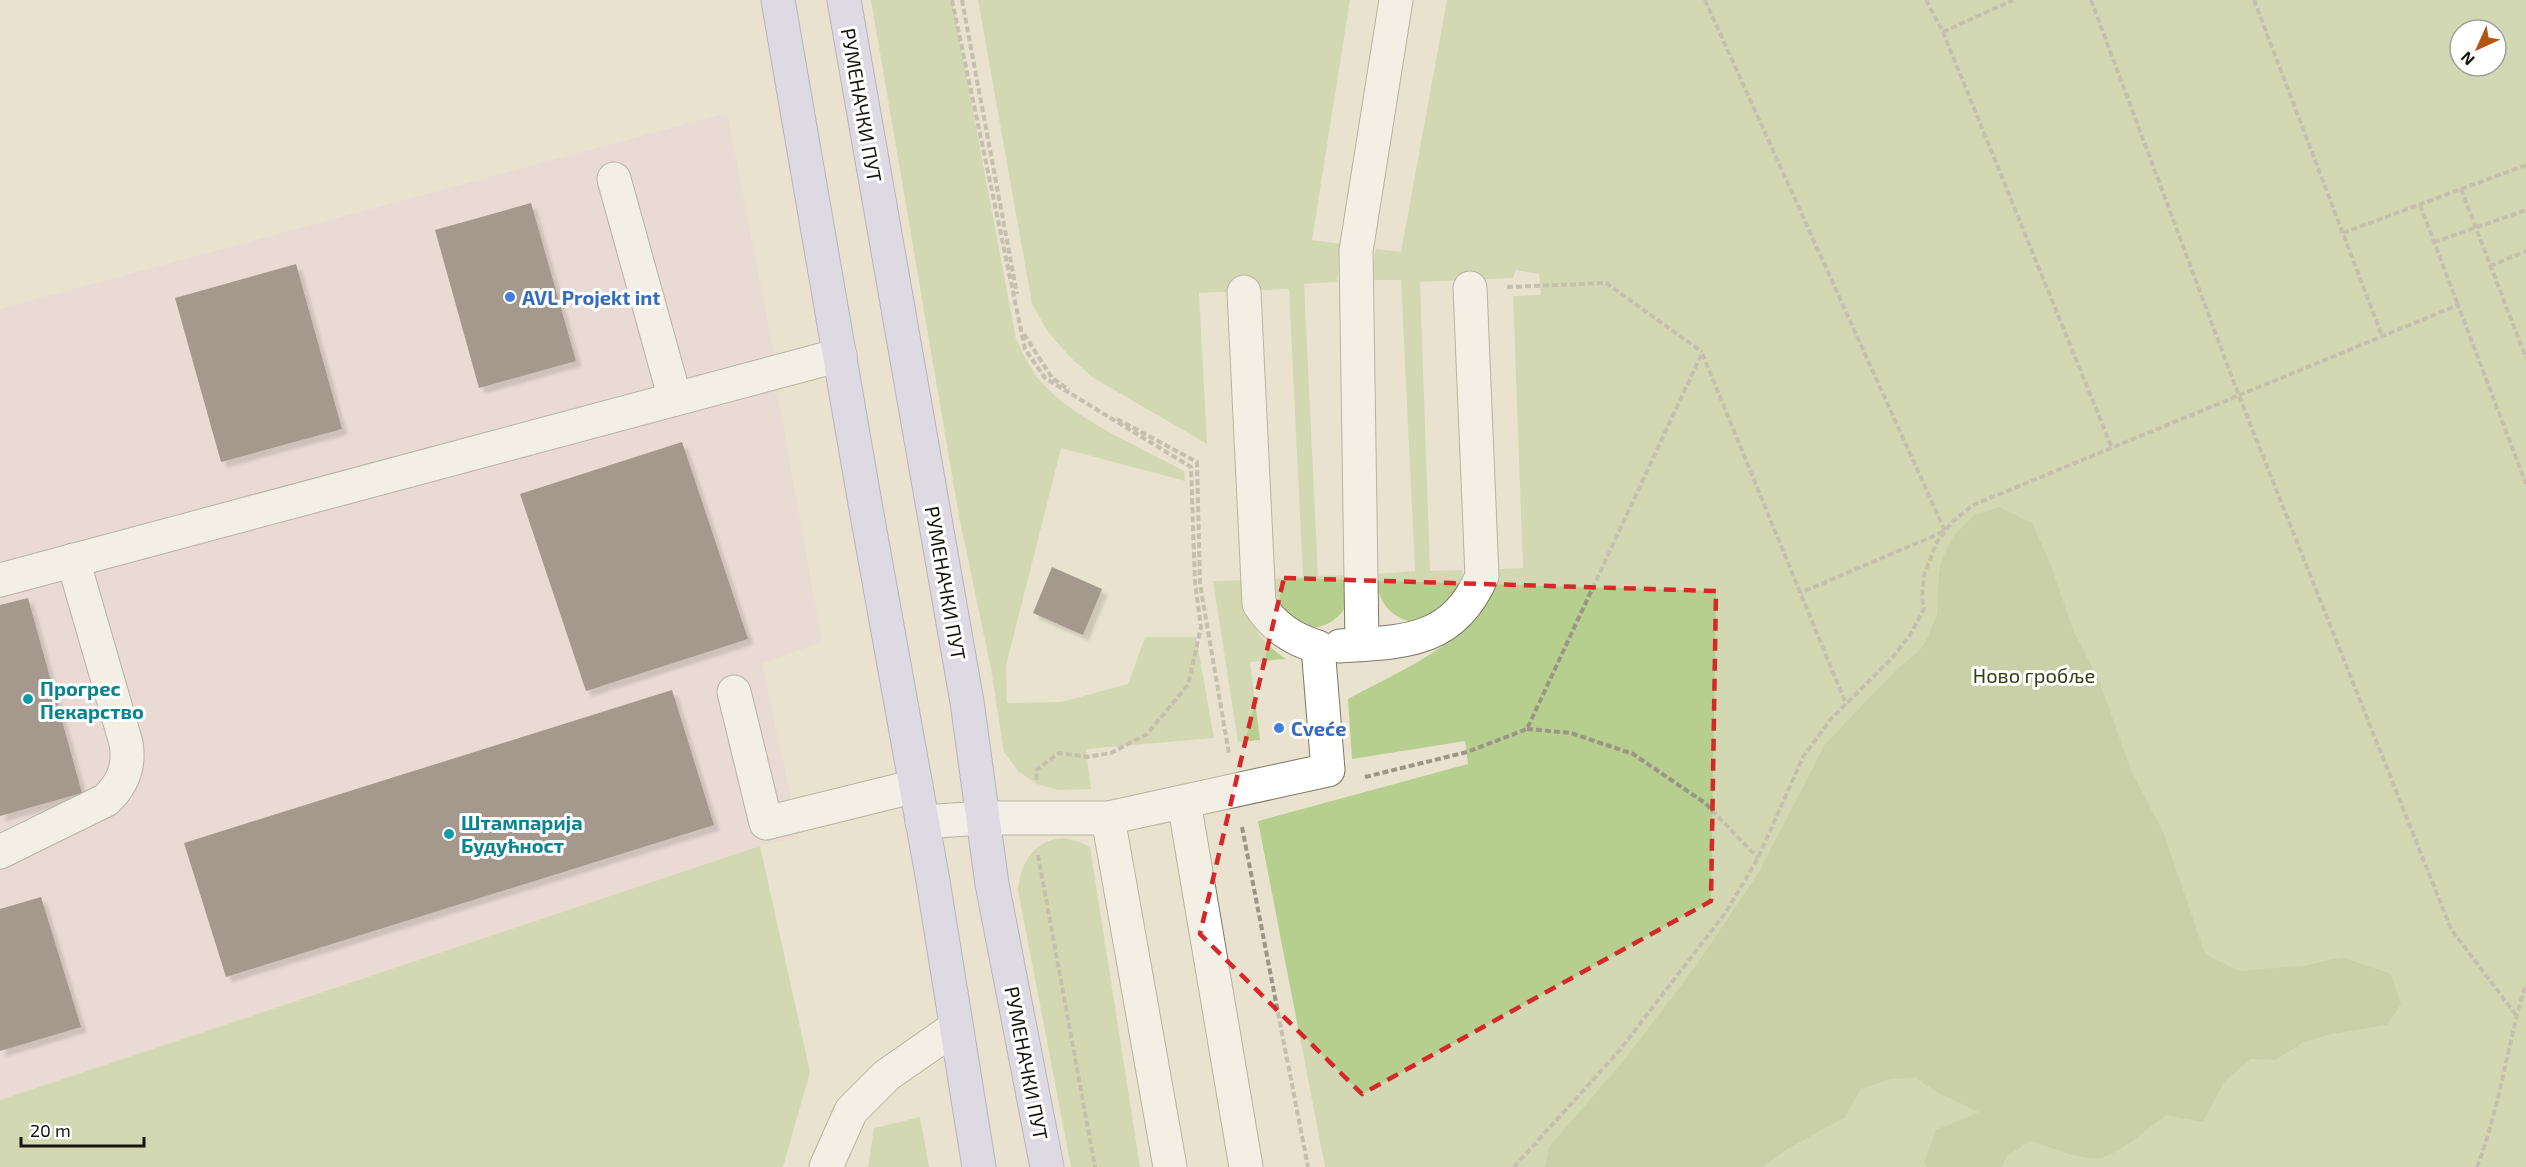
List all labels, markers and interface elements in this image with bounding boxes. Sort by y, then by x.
north arrow [2448,18,2508,78]
street label: РУМЕНАЧКИ ПУТ [837,26,887,184]
text: N [2456,48,2478,70]
place label: AVL Projekt int [522,285,661,309]
marker: AVL Projekt int [503,290,517,304]
street label: РУМЕНАЧКИ ПУТ [921,504,971,662]
park label: Ново гробље [1973,663,2095,687]
place label: Прогрес Пекарство [40,676,144,723]
marker: Прогрес Пекарство [21,692,35,706]
place label: Cveće [1291,716,1346,740]
marker: Cveće [1272,721,1286,735]
place label: Штампарија Будућност [461,810,583,857]
marker: Штампарија Будућност [442,827,456,841]
street label: РУМЕНАЧКИ ПУТ [1000,984,1054,1142]
scale bar [21,1110,144,1148]
text: 20 m [30,1119,71,1141]

